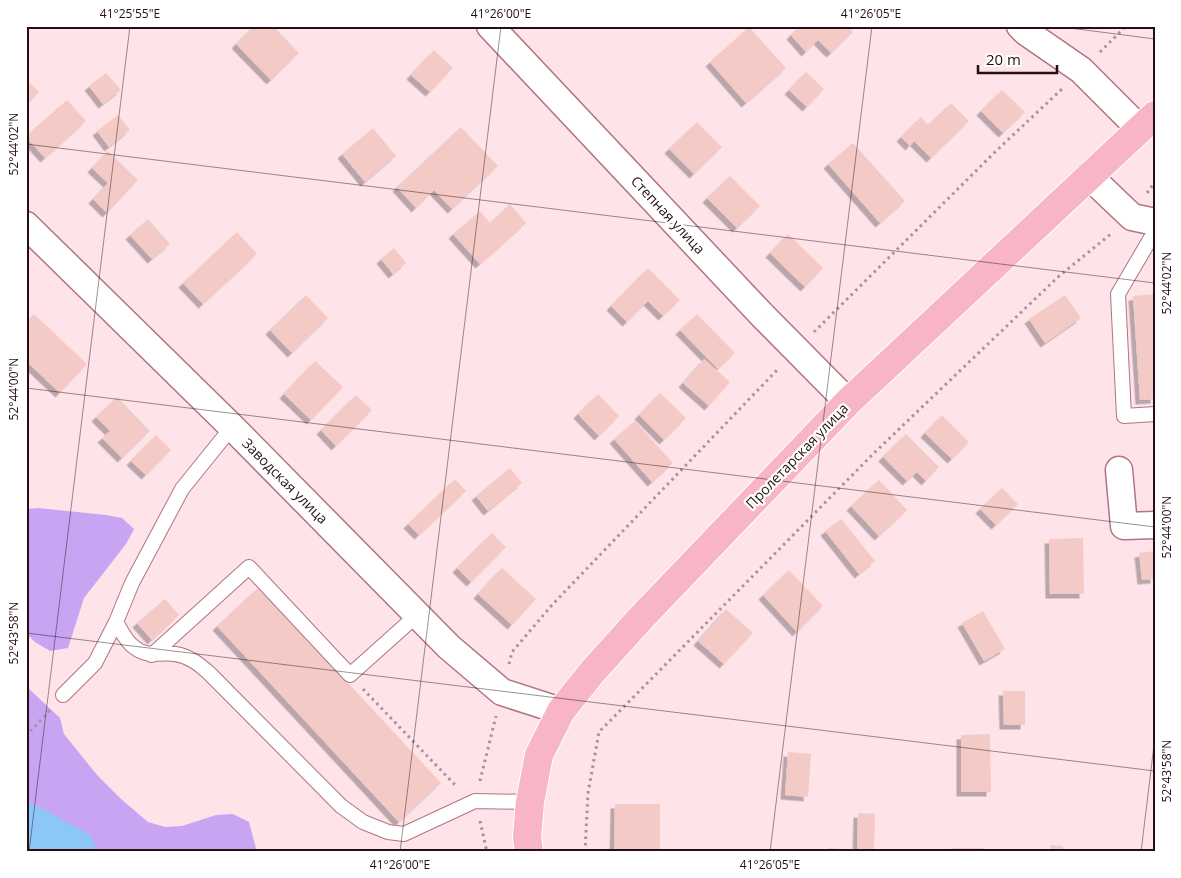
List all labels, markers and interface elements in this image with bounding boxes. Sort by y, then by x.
text: 41°25'55"E [100,5,160,22]
text: 41°26'00"E [471,5,531,22]
text: 41°26'05"E [841,5,901,22]
scale bar [978,42,1057,74]
text: 20 m [986,49,1021,69]
text: 52°44'02"N [5,113,22,175]
street label: Степная улица [627,171,710,258]
text: 52°44'02"N [1158,252,1175,314]
text: 52°44'00"N [5,358,22,420]
street label: Пролетарская улица [741,399,852,512]
street label: Заводская улица [238,434,332,528]
text: 52°44'00"N [1158,496,1175,558]
text: 52°43'58"N [5,602,22,664]
text: 52°43'58"N [1158,740,1175,802]
text: 41°26'00"E [370,856,430,873]
text: 41°26'05"E [740,856,800,873]

